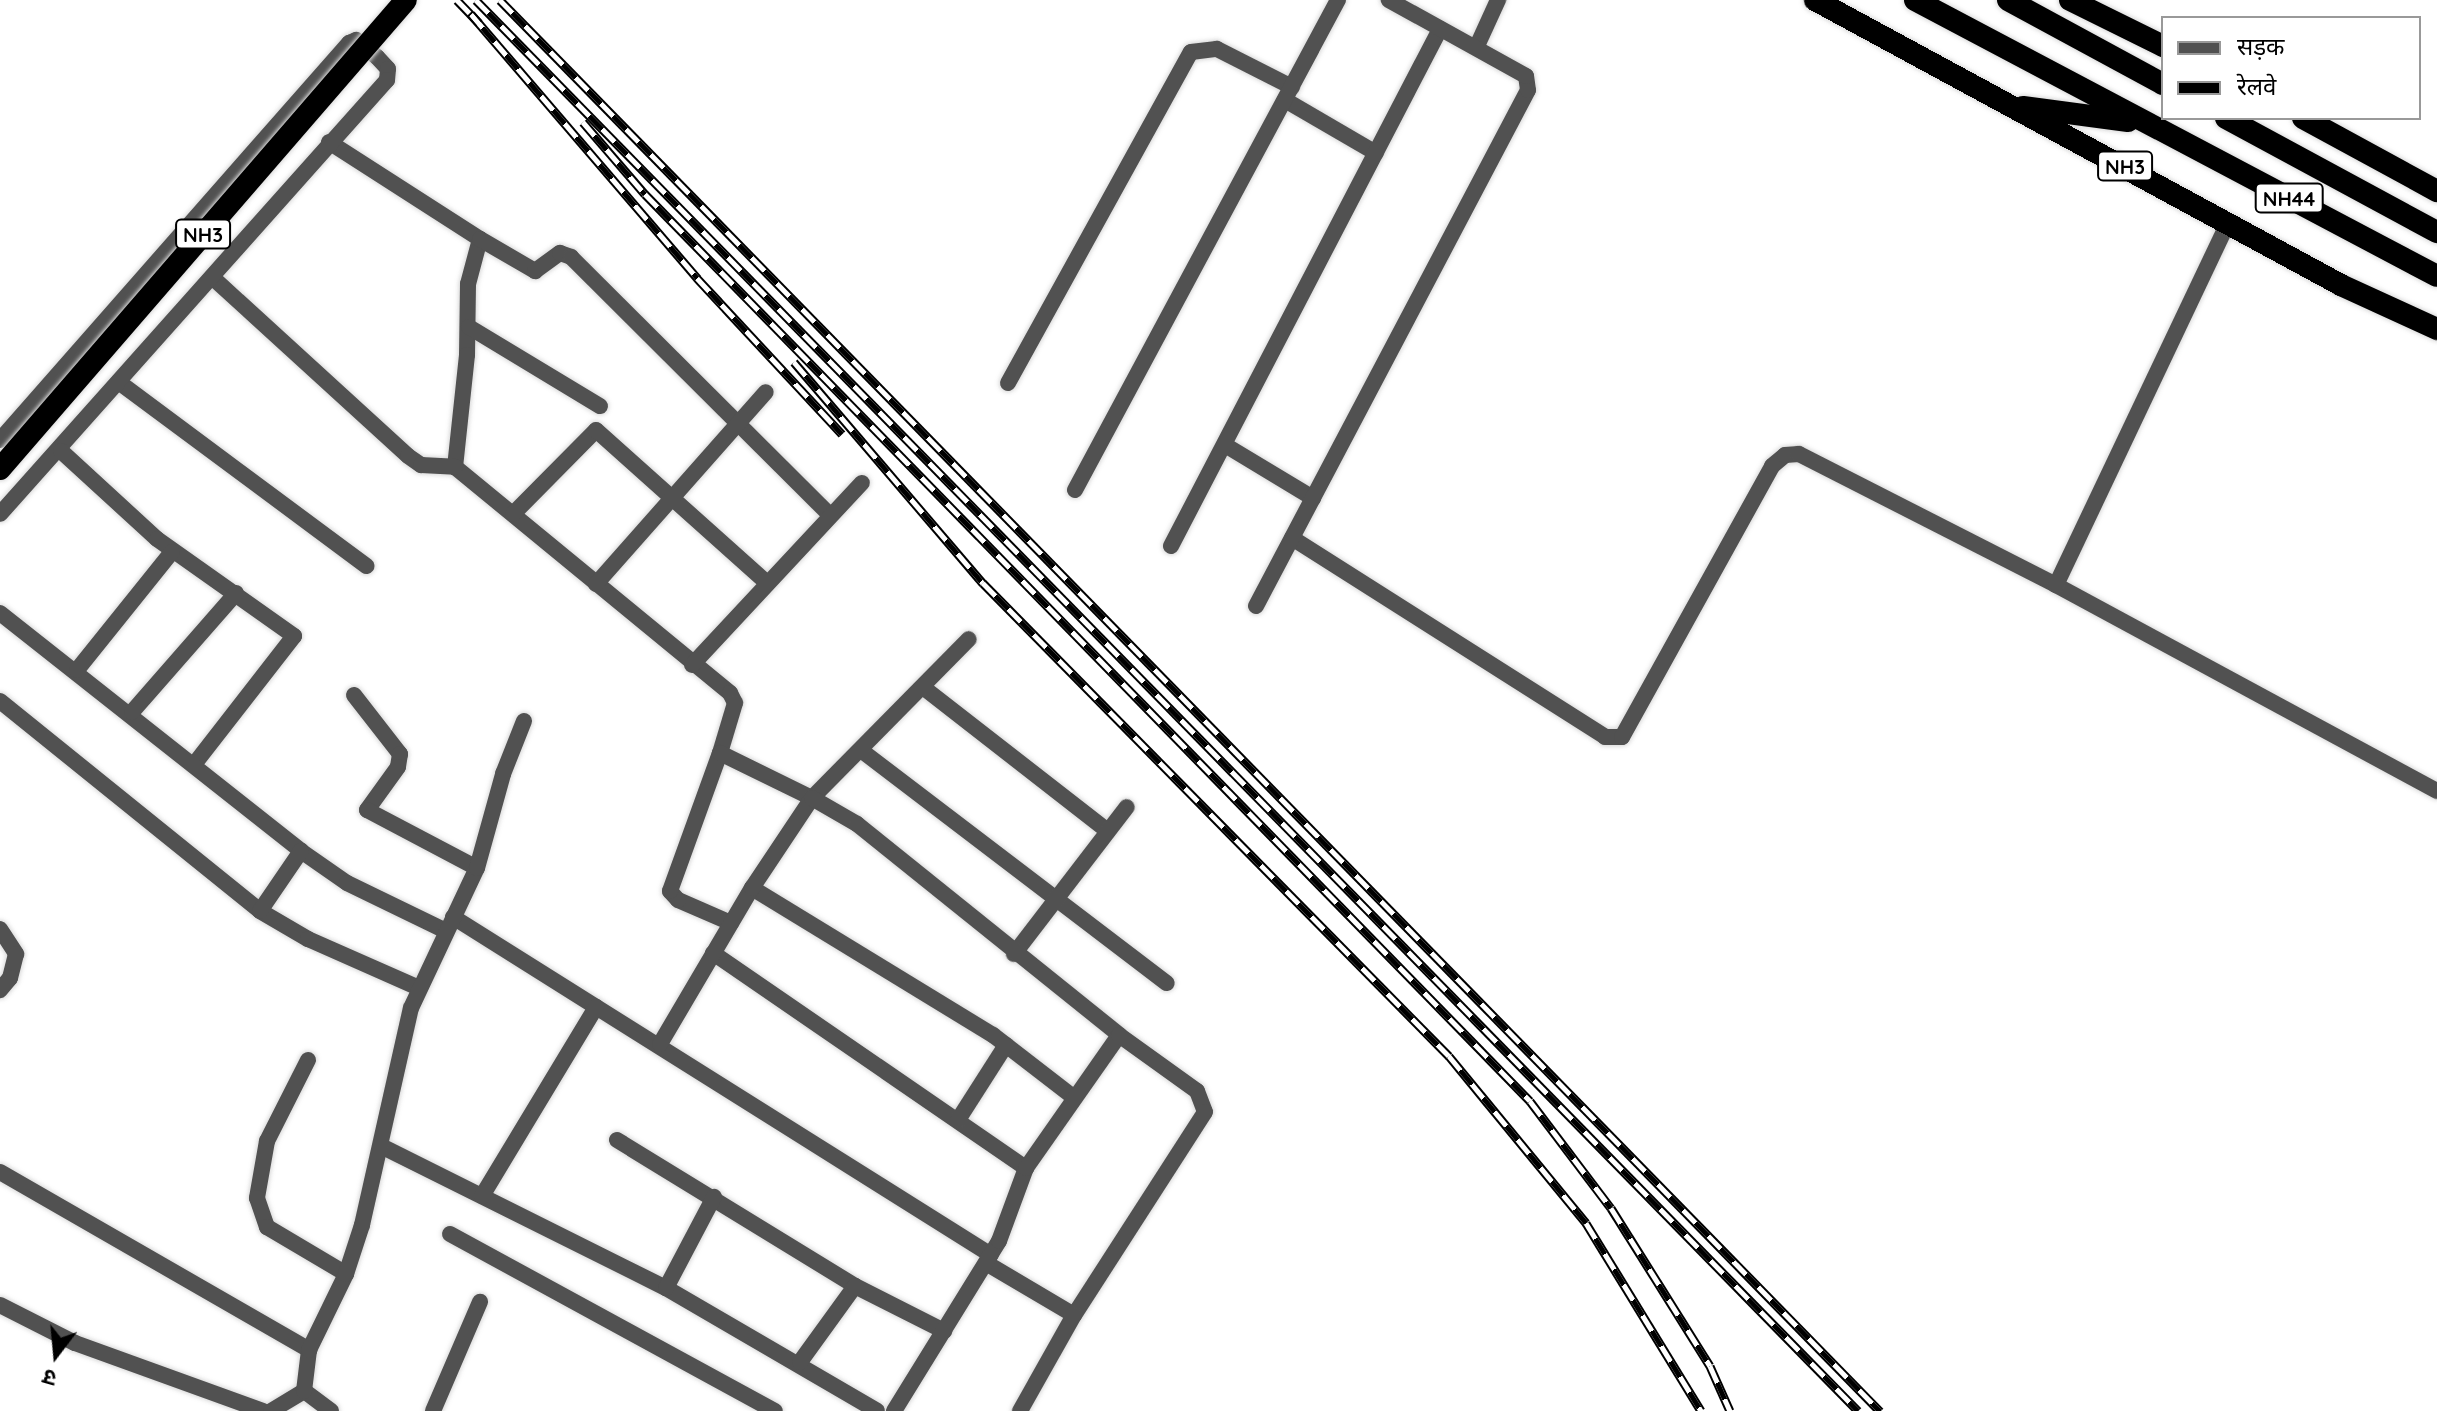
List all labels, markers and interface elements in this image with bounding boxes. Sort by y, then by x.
legend [2161,16,2421,120]
text: सड़क [2237,31,2285,61]
text: रेलवे [2237,71,2276,101]
road number: NH3 [2097,150,2153,182]
road number: NH44 [2253,182,2325,214]
road number: NH3 [175,218,231,250]
north arrow [16,1315,96,1395]
text: उ [39,1363,59,1393]

